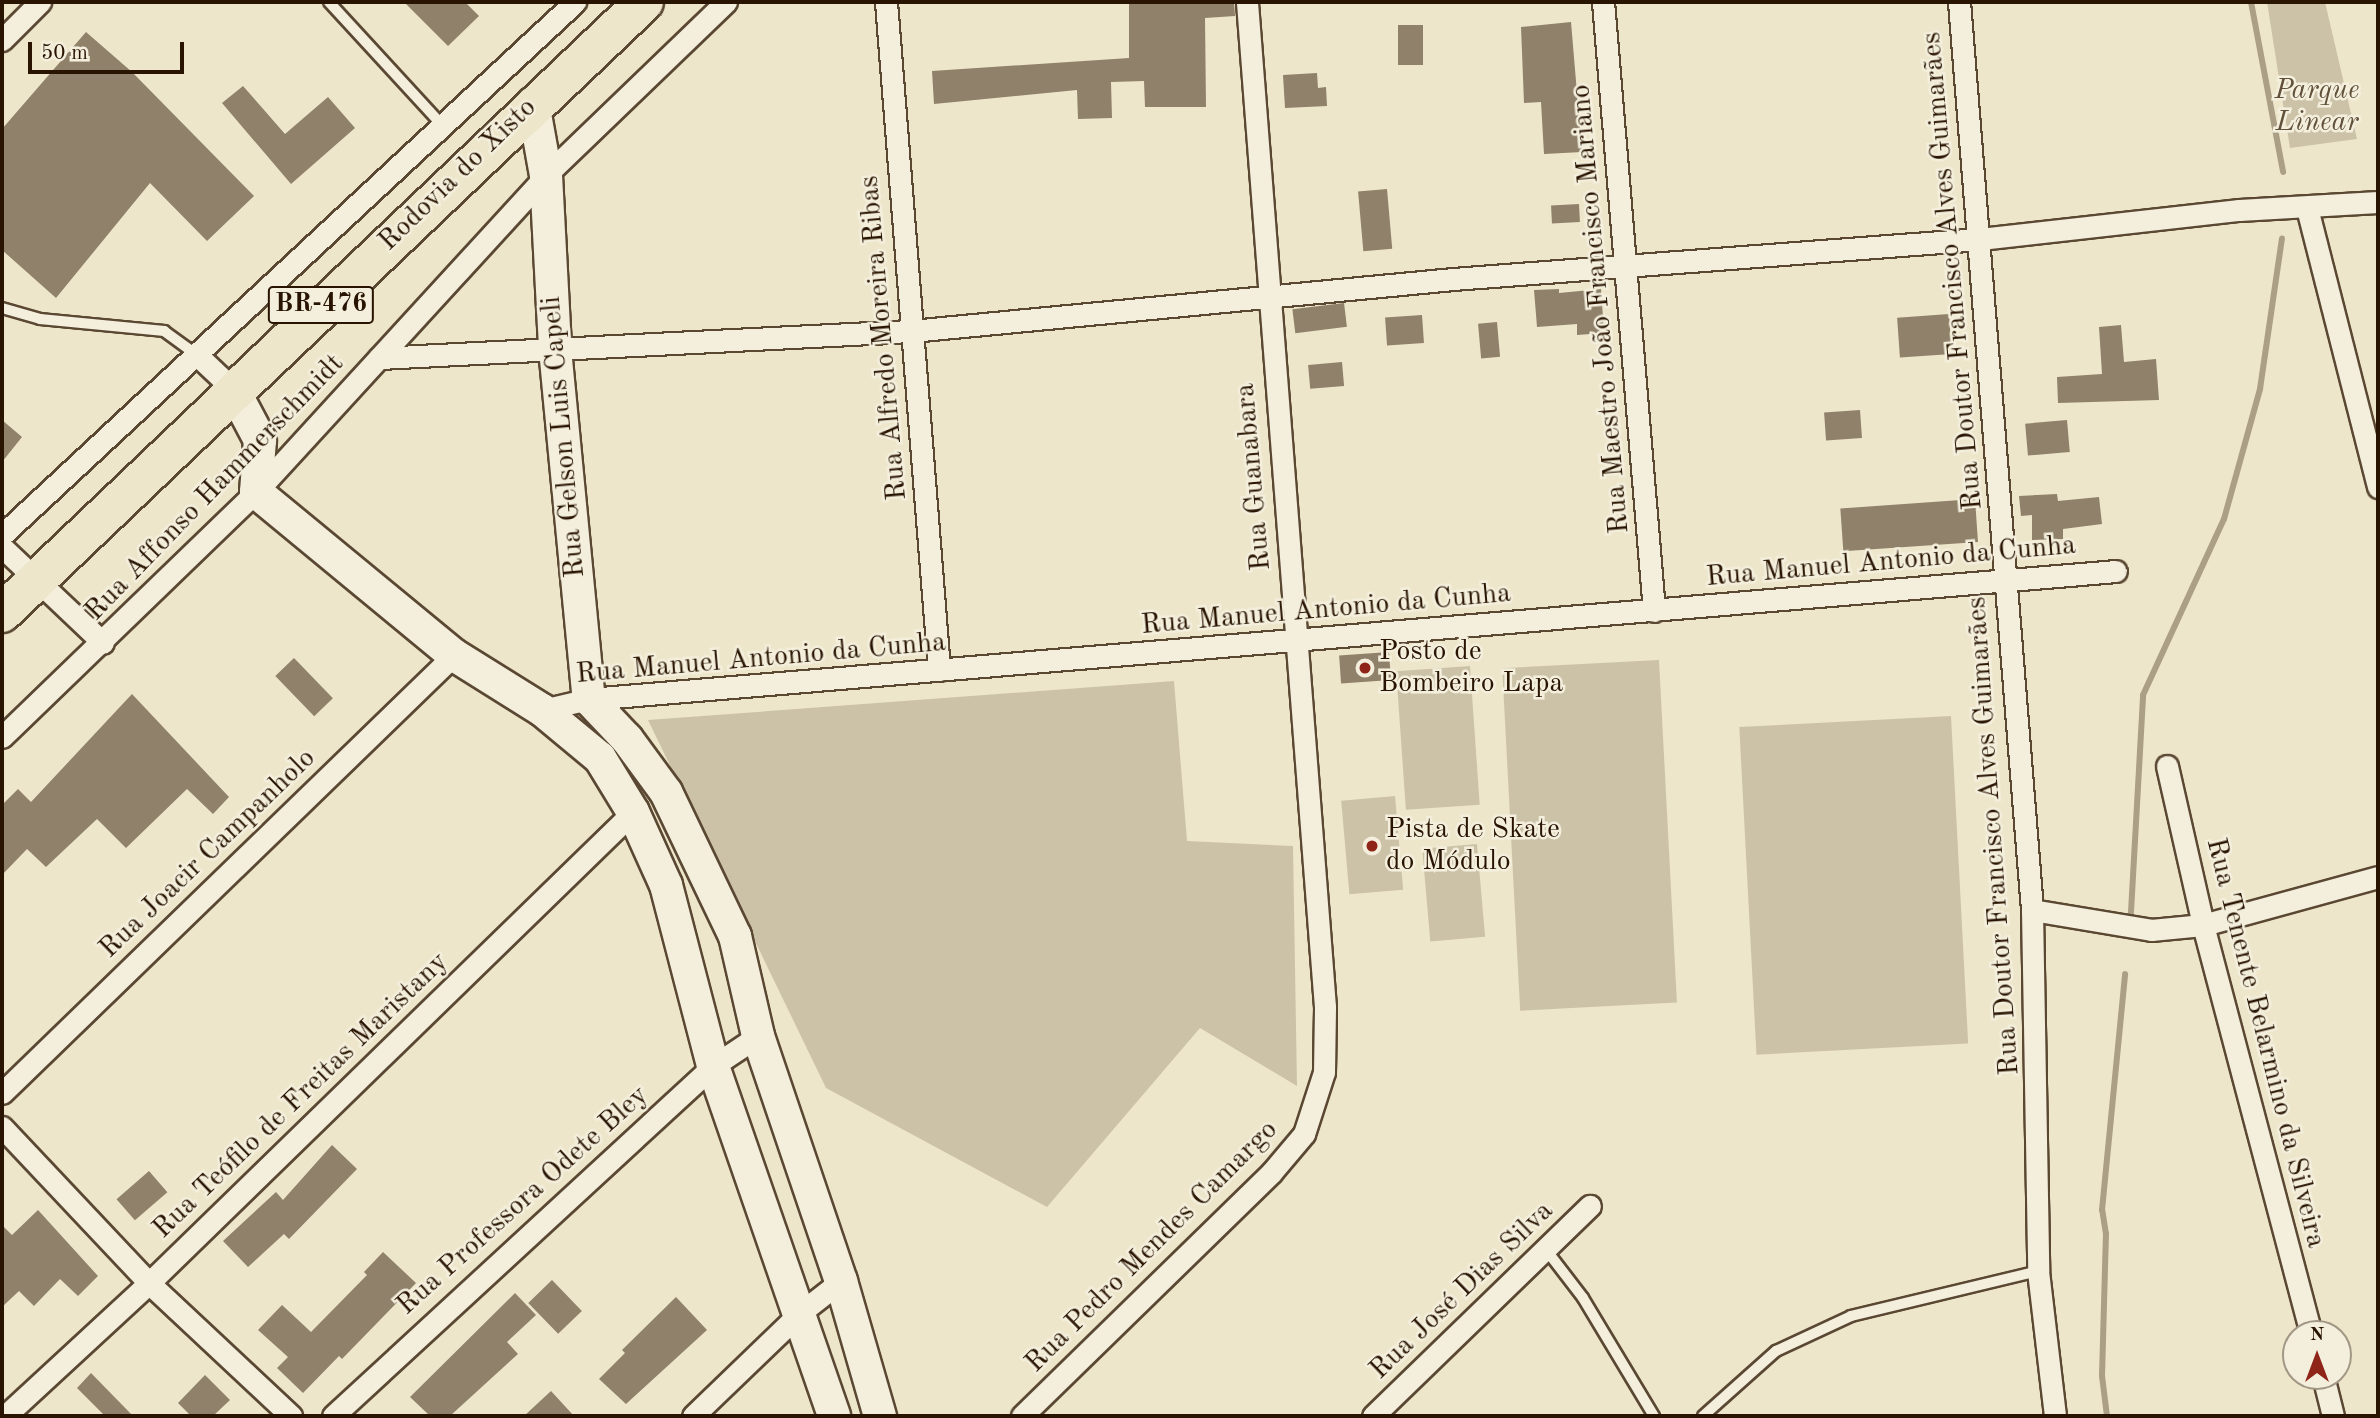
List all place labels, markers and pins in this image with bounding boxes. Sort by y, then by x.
place label: Posto de Bombeiro Lapa [1379,635,1563,701]
marker: Posto de Bombeiro Lapa [1357,660,1373,676]
place label: Pista de Skate do Módulo [1386,813,1560,879]
marker: Pista de Skate do Módulo [1364,838,1380,854]

